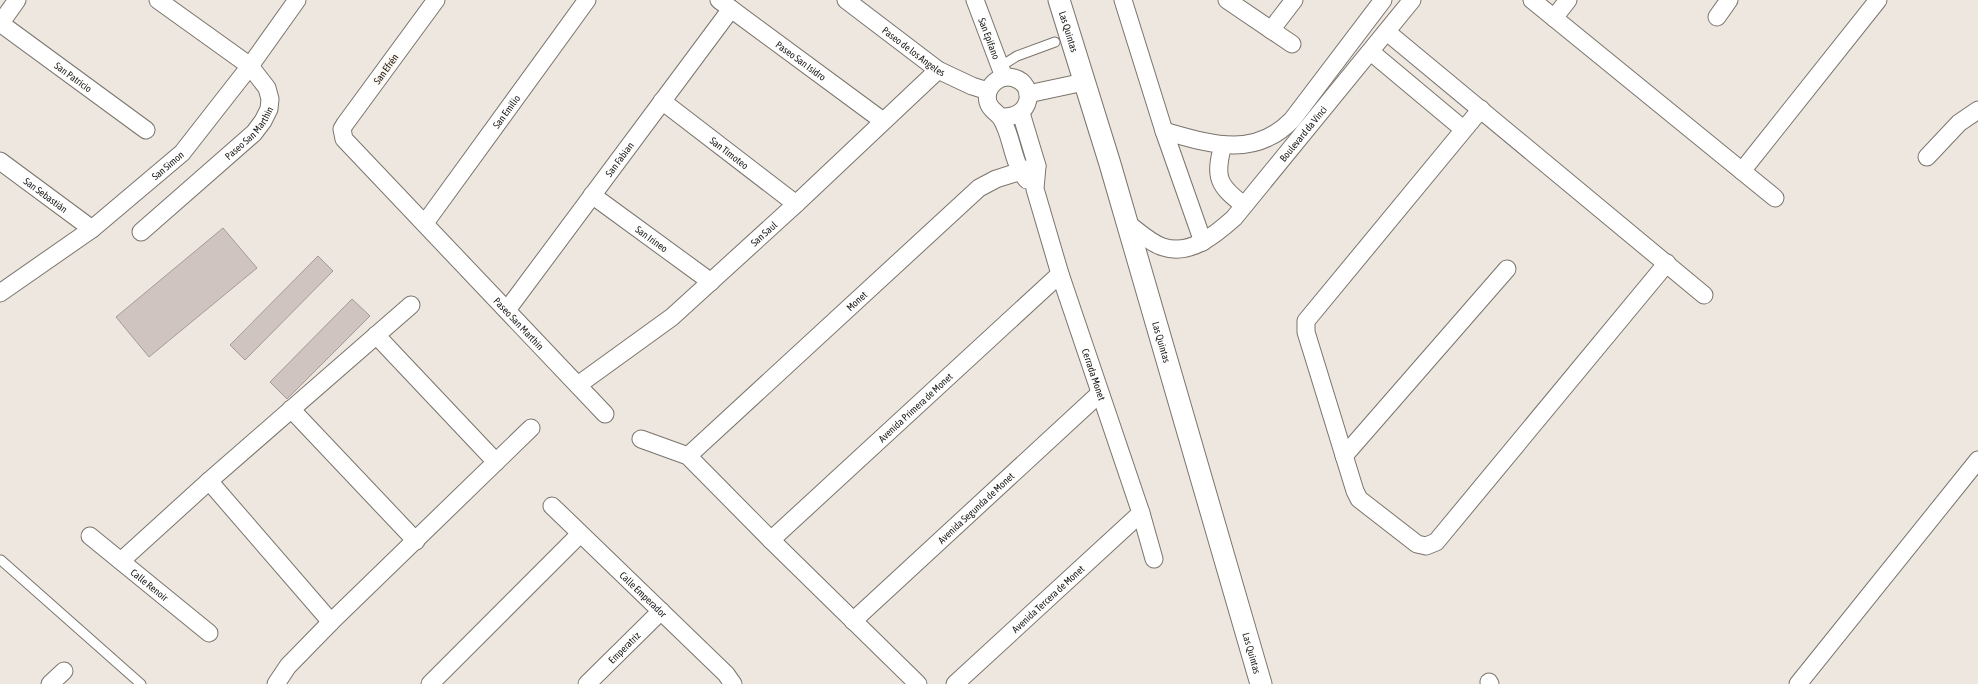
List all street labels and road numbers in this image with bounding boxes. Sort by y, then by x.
street label: Las Quintas [1057,10,1080,54]
street label: San Epifano [977,16,1002,61]
street label: Paseo de los Angeles [880,24,947,78]
street label: Paseo San Isidro [774,39,828,83]
street label: San Efrén [371,52,401,86]
street label: San Patricio [53,60,94,94]
street label: San Emilio [490,92,522,130]
street label: Paseo San Marthin [222,104,275,162]
street label: Boulevard da Vinci [1277,104,1329,163]
street label: San Timoteo [708,135,751,171]
street label: San Fabian [603,140,636,179]
street label: San Simon [149,149,186,182]
street label: San Sebastián [22,175,70,215]
street label: San Saul [748,219,779,248]
street label: San Irineo [634,223,670,254]
street label: Monet [844,289,869,313]
street label: Paseo San Marthin [492,295,546,352]
street label: Las Quintas [1150,320,1173,364]
street label: Cerrada Monet [1080,347,1108,402]
street label: Avenida Primera de Monet [876,370,955,444]
street label: Avenida Segunda de Monet [935,470,1016,545]
street label: Avenida Tercera de Monet [1009,563,1086,635]
street label: Calle Renoir [129,566,171,604]
street label: Calle Emperador [618,569,670,620]
street label: Emperatriz [606,629,642,665]
street label: Las Quintas [1241,631,1263,675]

